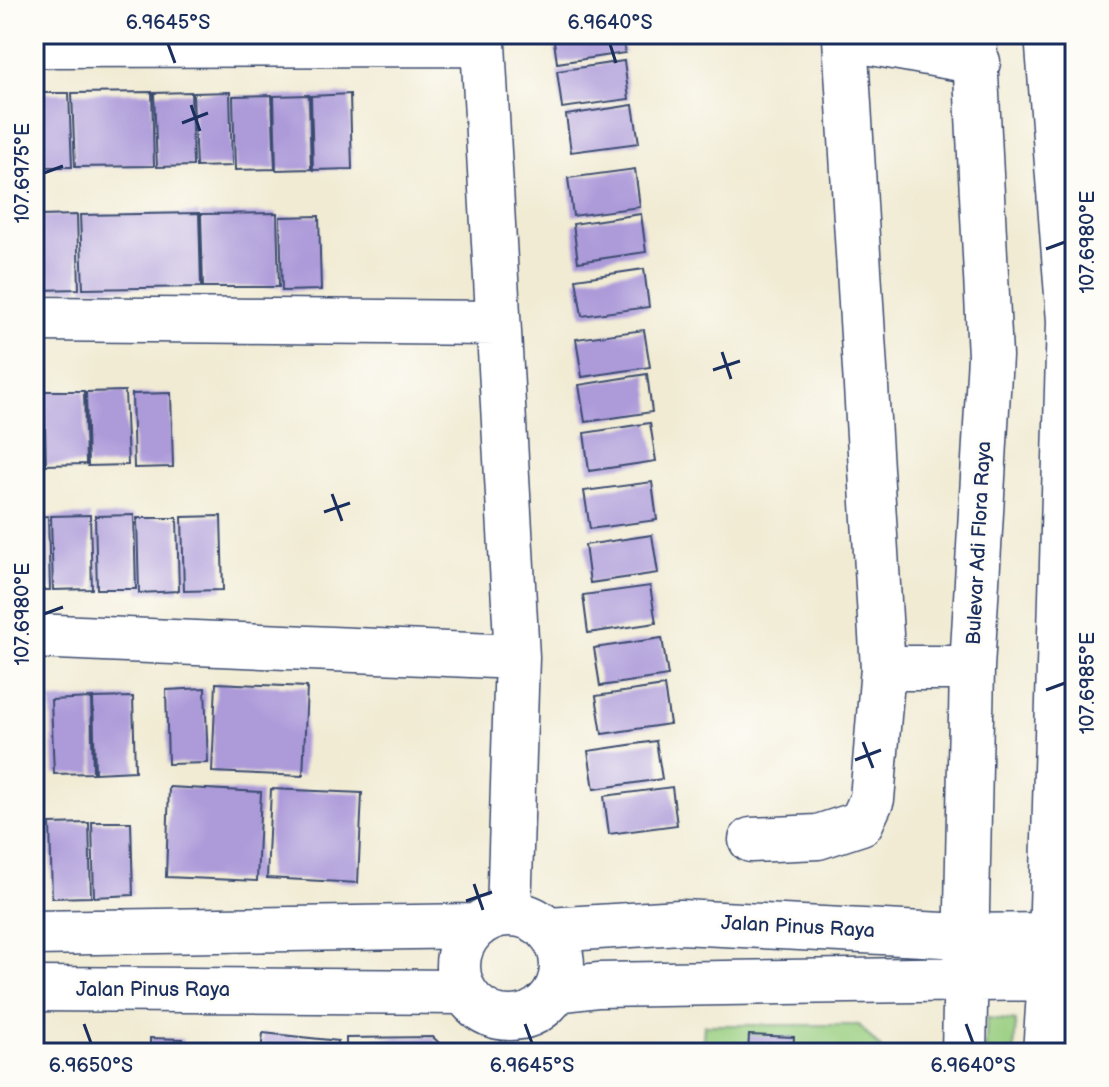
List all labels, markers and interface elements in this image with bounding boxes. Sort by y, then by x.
text: 6.9645°S [126,11,210,35]
text: 6.9640°S [567,11,653,35]
text: 107.6975°E [11,123,35,223]
text: 107.6980°E [1076,191,1100,293]
street label: Bulevar Adi Flora Raya [962,440,996,646]
text: 107.6980°E [11,563,35,665]
text: 107.6985°E [1076,632,1100,734]
street label: Jalan Pinus Raya [721,911,875,943]
street label: Jalan Pinus Raya [76,978,230,1002]
text: 6.9650°S [49,1054,133,1078]
text: 6.9645°S [490,1054,574,1078]
text: 6.9640°S [930,1054,1016,1078]

